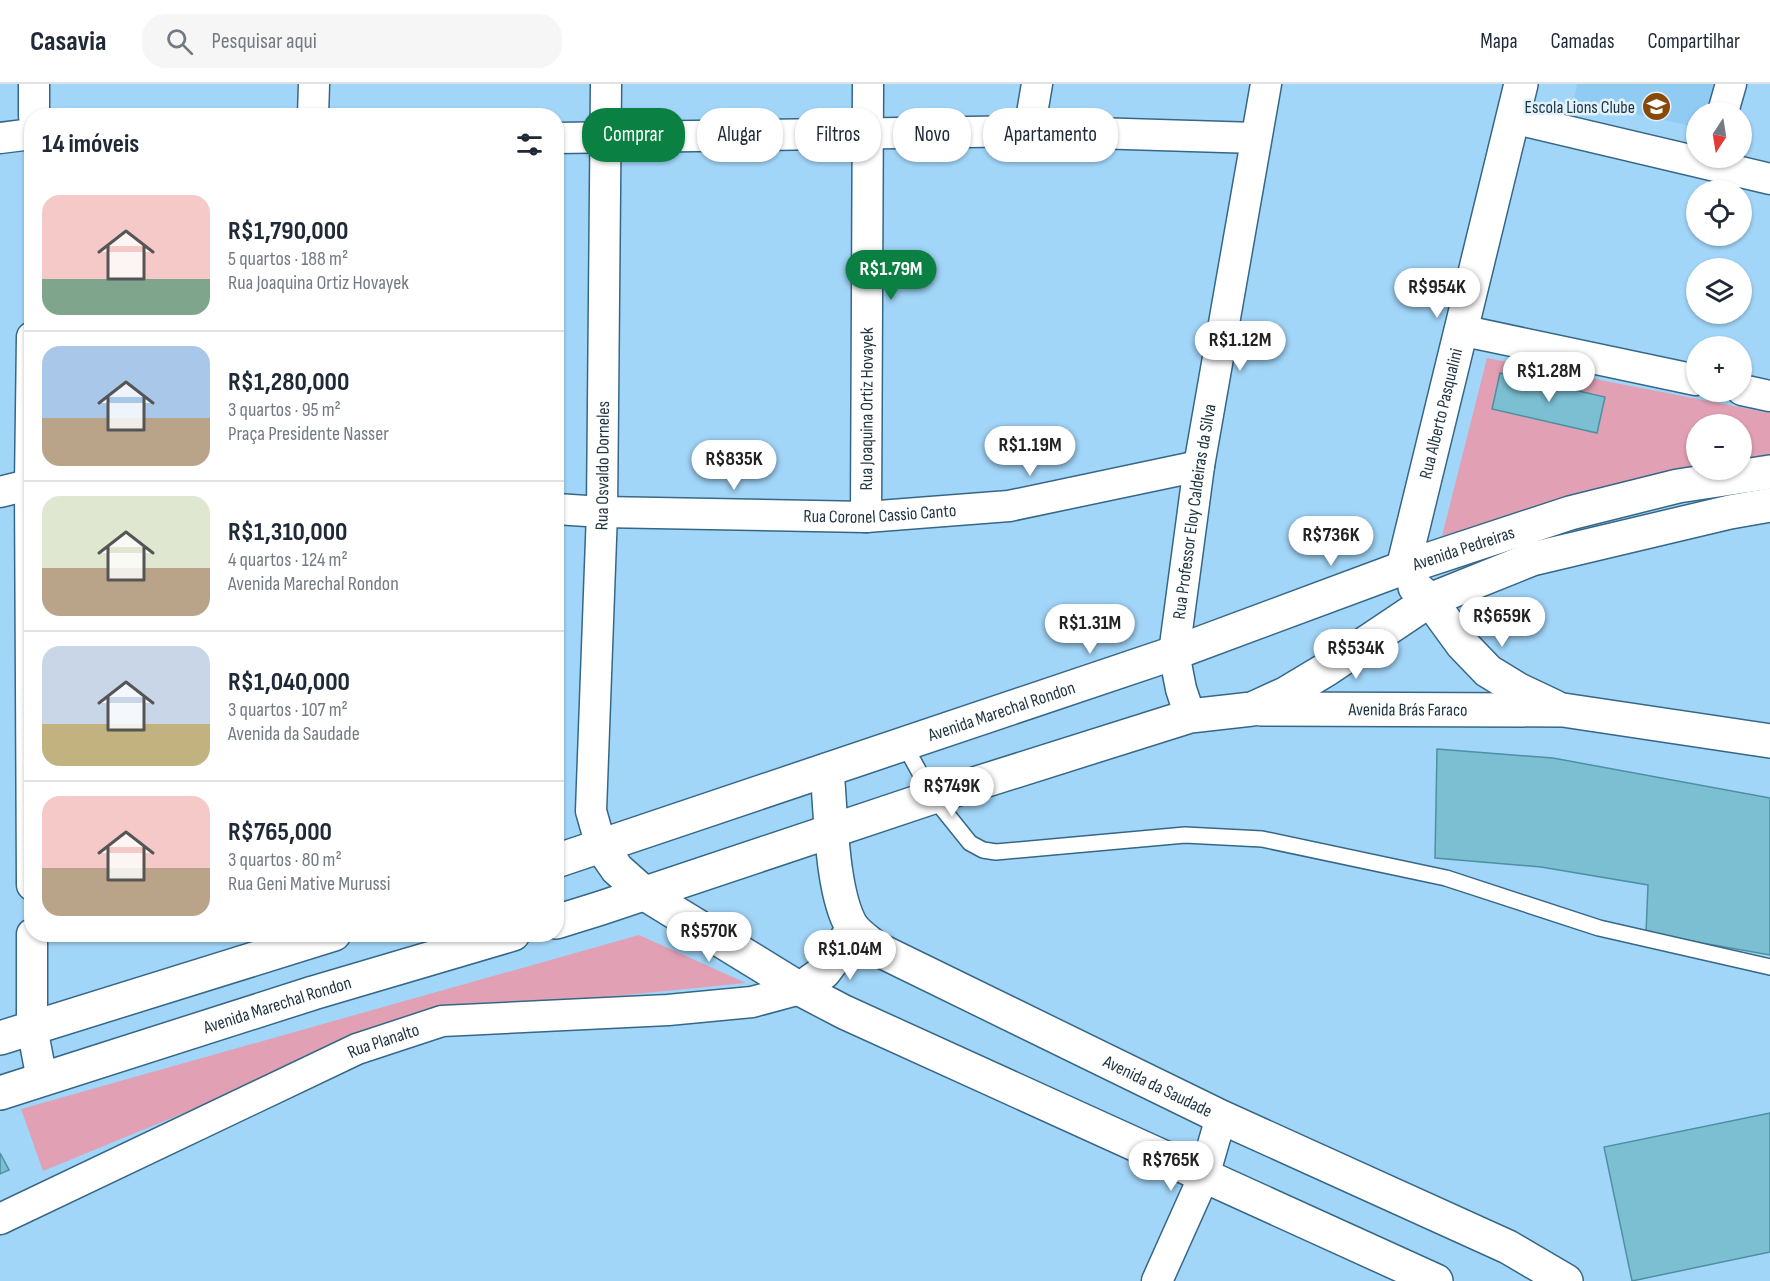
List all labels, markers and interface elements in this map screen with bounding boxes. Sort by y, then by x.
search box [142,14,562,68]
text: Casavia [30,25,106,58]
icon: search [163,25,196,58]
text: Pesquisar aqui [211,28,317,55]
text: Mapa [1480,29,1518,54]
text: Camadas [1551,29,1614,54]
text: Compartilhar [1647,29,1740,54]
school or university icon: Escola Lions Clube [1640,91,1672,123]
place label: Escola Lions Clube [1525,97,1635,118]
north arrow [1686,102,1752,168]
map controls [1686,102,1752,480]
chip: Comprar [582,108,685,162]
chip: Alugar [697,108,783,162]
chip: Filtros [795,108,881,162]
chip: Novo [893,108,971,162]
chip: Apartamento [983,108,1118,162]
icon: filters [513,128,546,161]
text: 14 imóveis [42,129,139,160]
button: locate [1686,180,1752,246]
text: R$1,790,000 [228,216,349,247]
icon: home [90,219,162,291]
text: 5 quartos · 188 m² [228,247,348,271]
pin: R$1.79M [836,250,946,301]
text: R$1.79M [859,257,923,281]
button: layers [1686,258,1752,324]
pin: R$954K [1388,268,1486,319]
text: Rua Joaquina Ortiz Hovayek [228,271,409,295]
text: R$954K [1408,275,1466,299]
pin: R$1.12M [1185,321,1295,372]
street label: Rua Joaquina Ortiz Hovayek [856,327,877,491]
text: R$1.12M [1209,328,1271,352]
button: + [1686,336,1752,402]
street label: Rua Alberto Pasqualini [1415,346,1467,481]
pin: R$1.28M [1494,352,1604,403]
text: R$1.28M [1517,359,1581,383]
text: R$1,280,000 [228,367,349,398]
icon: home [90,370,162,442]
text: 3 quartos · 95 m² [228,398,341,422]
street label: Rua Osvaldo Dorneles [591,401,614,531]
street label: Rua Professor Eloy Caldeiras da Silva [1168,402,1220,620]
button: − [1686,414,1752,480]
text: Praça Presidente Nasser [228,422,389,446]
pin: R$1.19M [975,426,1085,477]
text: R$1.19M [998,433,1062,457]
pin: R$835K [685,440,783,491]
text: R$835K [705,447,763,471]
street label: Rua Coronel Cassio Canto [803,500,957,528]
pin: R$736K [1282,516,1380,567]
text: R$1,310,000 [228,517,347,548]
icon: home [90,520,162,592]
street label: Avenida Pedreiras [1409,522,1517,575]
text: R$736K [1303,523,1360,547]
text: 4 quartos · 124 m² [228,548,348,572]
text: Avenida Marechal Rondon [228,572,399,596]
pin: R$659K [1453,597,1551,648]
pin: R$1.31M [1035,604,1145,655]
text: R$659K [1473,604,1531,628]
text: R$1.31M [1059,611,1121,635]
pin: R$534K [1307,629,1405,680]
text: R$534K [1328,636,1384,660]
text: R$1,040,000 [228,667,350,698]
icon: home [90,670,162,742]
street label: Avenida Marechal Rondon [924,677,1078,746]
text: 3 quartos · 107 m² [228,698,348,722]
street label: Avenida Brás Faraco [1347,699,1468,720]
text: Avenida da Saudade [228,722,360,746]
pin: R$749K [903,767,1001,818]
text: R$749K [924,774,980,798]
text: R$765,000 [228,817,332,848]
icon: home [90,820,162,892]
text: 3 quartos · 80 m² [228,848,342,872]
text: Rua Geni Mative Murussi [228,872,390,896]
pin: R$570K [660,912,758,963]
text: R$570K [681,919,737,943]
pin: R$1.04M [795,930,905,981]
text: R$1.04M [818,937,882,961]
street label: Avenida Marechal Rondon [200,972,354,1038]
street label: Rua Planalto [344,1019,422,1063]
street label: Avenida da Saudade [1099,1050,1216,1122]
pin: R$765K [1122,1141,1220,1192]
text: R$765K [1143,1148,1199,1172]

